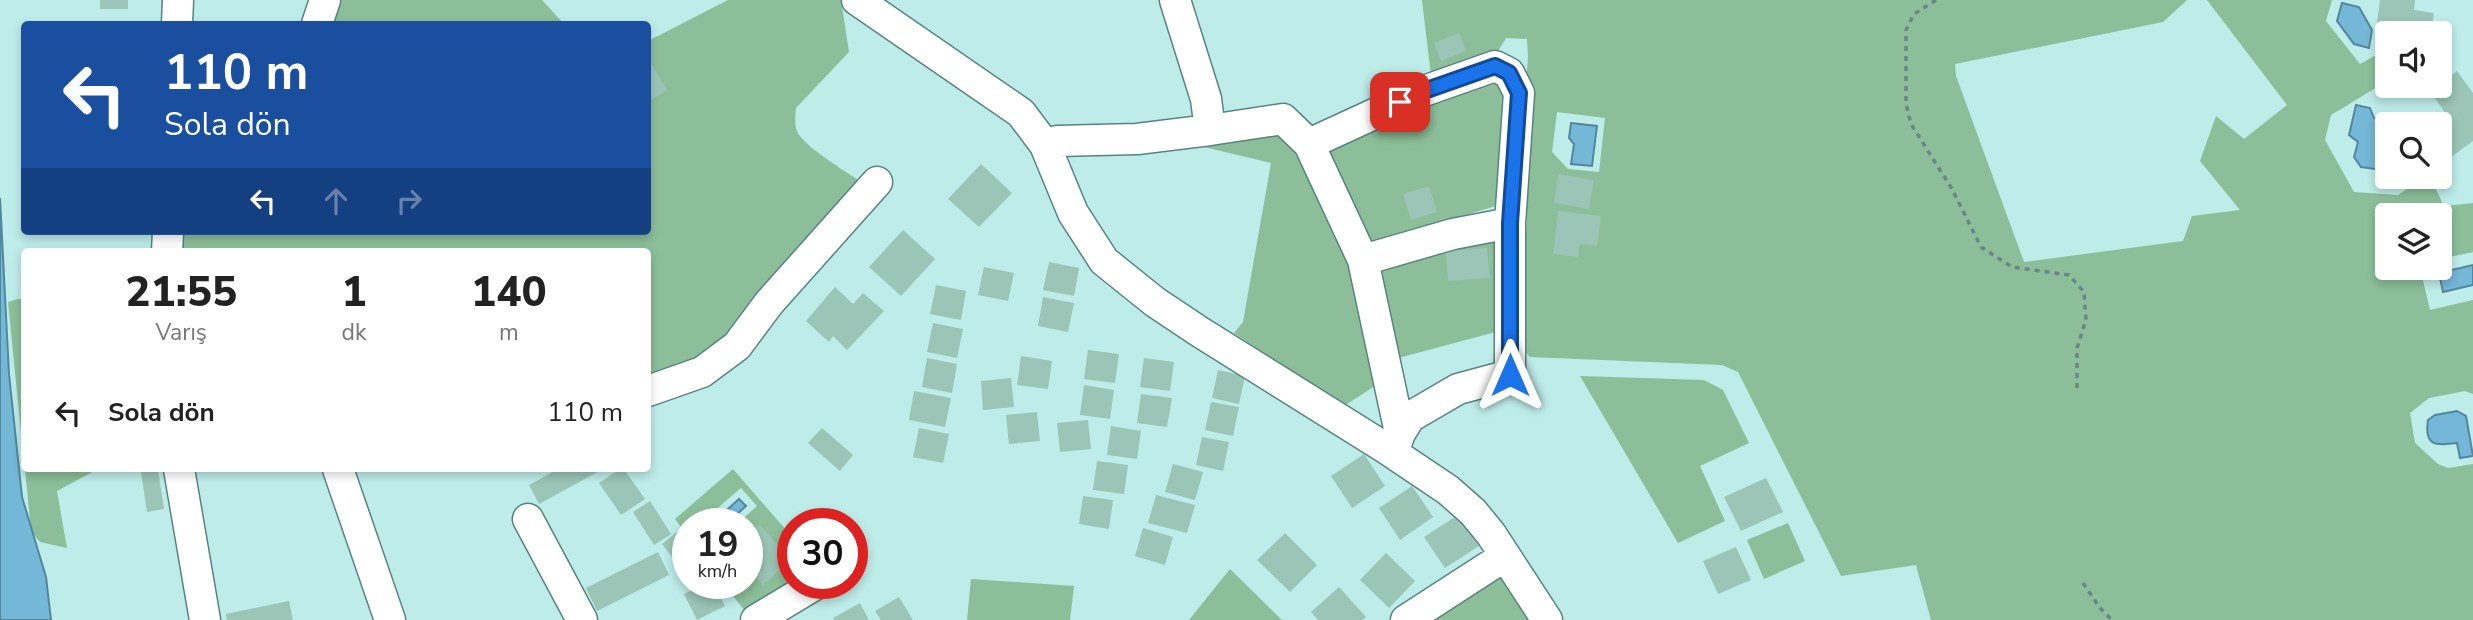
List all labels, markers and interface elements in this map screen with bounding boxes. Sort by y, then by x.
map controls [2375,21,2452,280]
button: sound [2375,21,2452,98]
text: 110 m [164,39,308,106]
icon: left [49,49,140,140]
pin [1370,72,1430,132]
icon: arrive [1381,83,1419,121]
text: Sola dön [164,103,291,146]
button: search [2375,112,2452,189]
icon: left [244,182,282,220]
icon: ahead [317,182,355,220]
icon: right [390,182,428,220]
button: layers [2375,203,2452,280]
text: 21:55 [125,264,237,321]
text: 1 [341,264,367,321]
text: 140 [471,264,547,321]
text: Varış [156,317,207,348]
text: dk [342,317,367,348]
text: m [499,317,519,348]
position arrow [1473,338,1547,412]
icon: left [49,394,87,432]
text: Sola dön [108,395,215,430]
text: 110 m [547,395,623,430]
speed limit sign: 30 [777,508,868,599]
text: 19 [696,521,739,568]
text: km/h [698,559,737,583]

